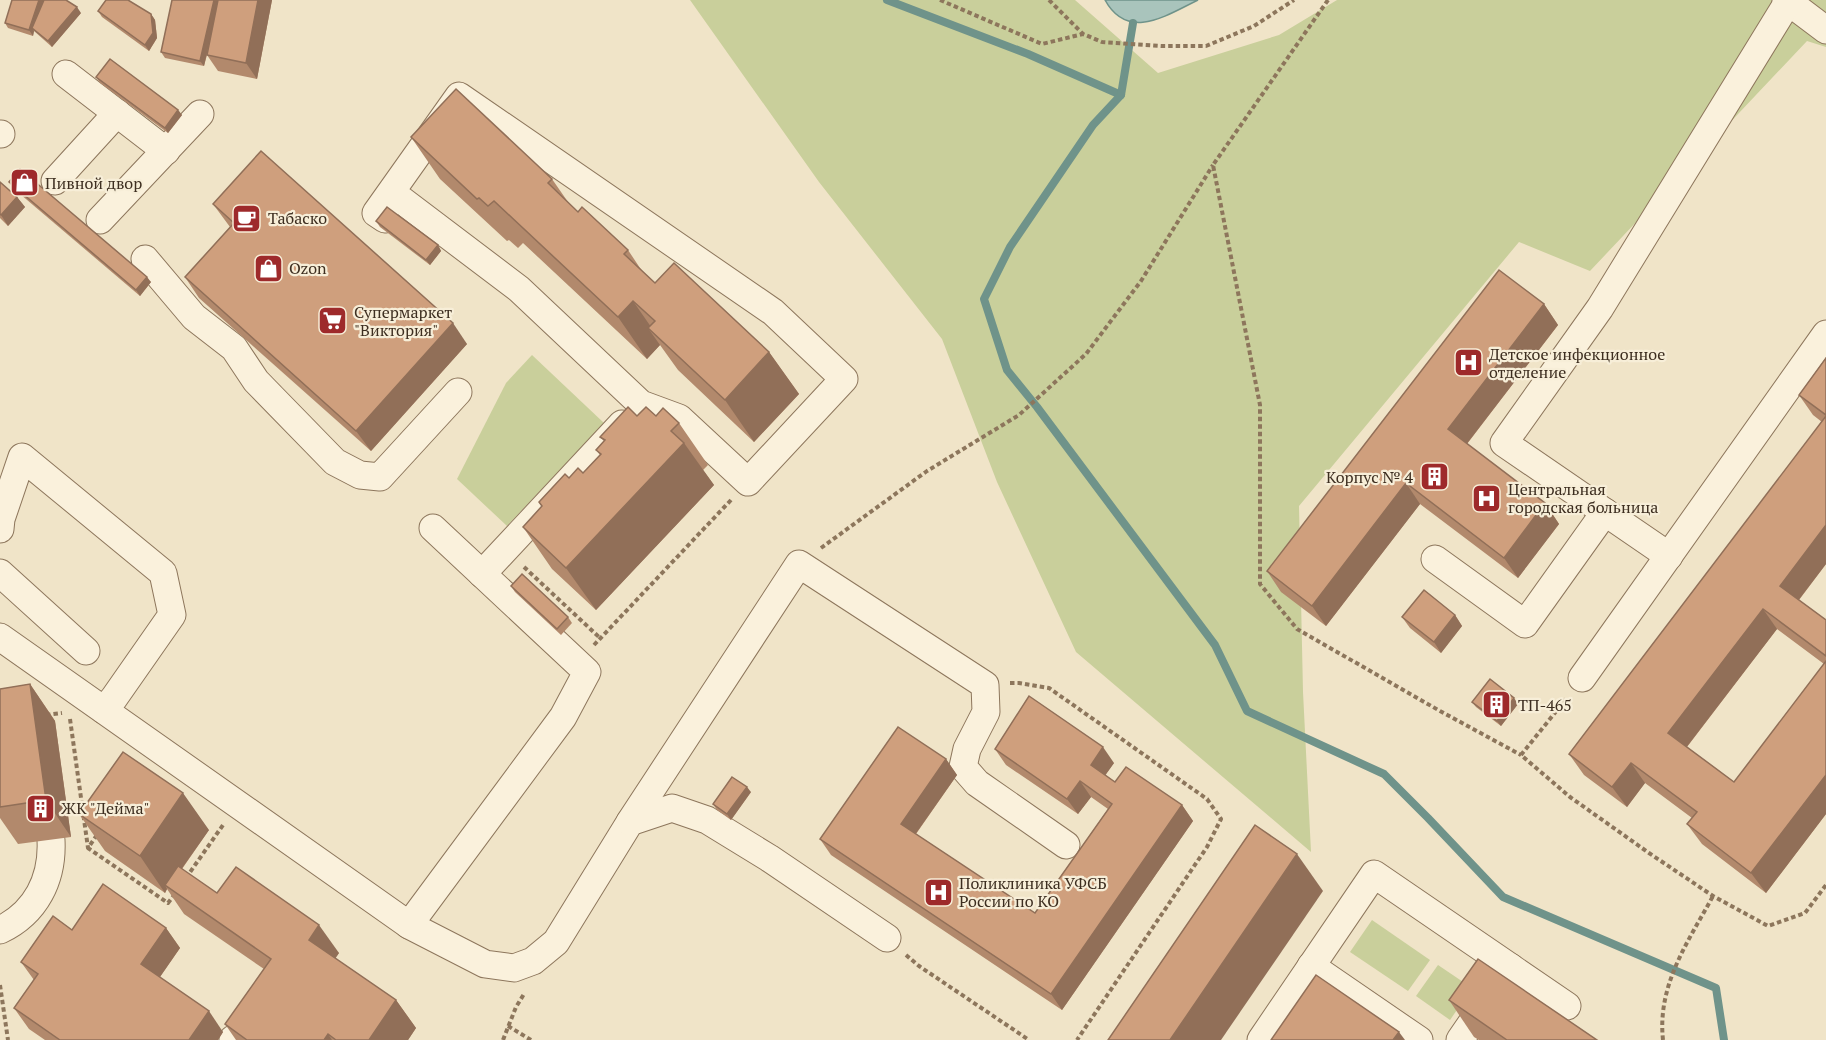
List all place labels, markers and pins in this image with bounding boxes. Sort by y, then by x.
shop icon: Пивной двор [8,167,40,199]
place label: Пивной двор [45,172,142,194]
cafe icon: Табаско [231,202,263,234]
place label: Табаско [268,207,327,229]
shop icon: Ozon [252,252,284,284]
place label: Ozon [289,257,327,279]
place label: Супермаркет "Виктория" [354,301,452,341]
supermarket icon: Супермаркет "Виктория" [317,305,349,337]
place label: Детское инфекционное отделение [1489,343,1665,383]
hospital icon: Детское инфекционное отделение [1452,347,1484,379]
building icon: Корпус № 4 [1418,461,1450,493]
place label: Корпус № 4 [1326,466,1413,488]
place label: Центральная городская больница [1508,478,1658,518]
hospital icon: Центральная городская больница [1471,482,1503,514]
building icon: ТП-465 [1481,689,1513,721]
place label: ТП-465 [1518,694,1572,716]
building icon: ЖК "Дейма" [24,792,56,824]
place label: ЖК "Дейма" [61,797,150,819]
place label: Поликлиника УФСБ России по КО [959,872,1107,912]
hospital icon: Поликлиника УФСБ России по КО [922,876,954,908]

